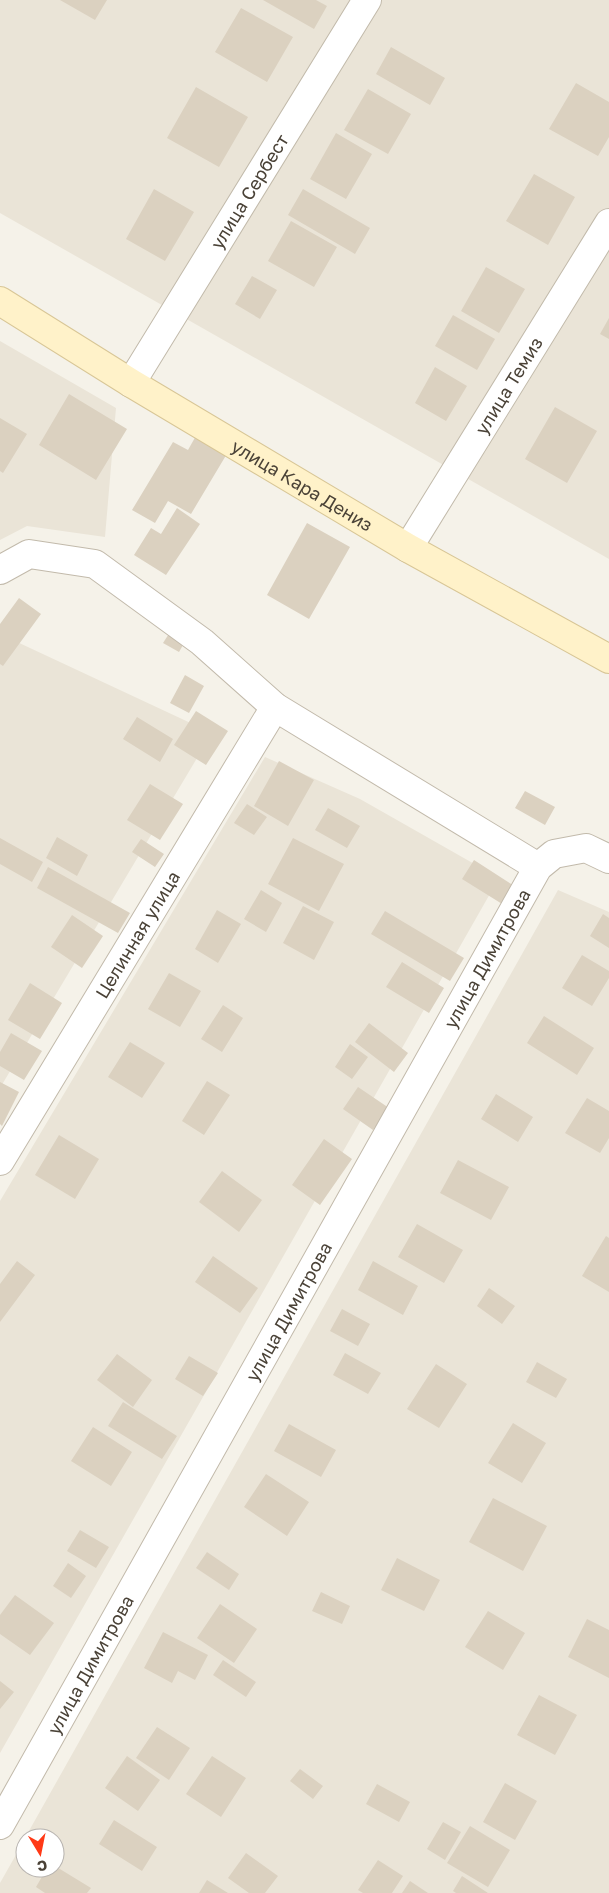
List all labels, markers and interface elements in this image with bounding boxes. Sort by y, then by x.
street label: улица Сербест [205,130,293,253]
street label: улица Темиз [470,333,547,438]
street label: улица Кара Дениз [228,435,377,536]
street label: Целинная улица [90,867,184,1002]
street label: улица Димитрова [439,885,535,1032]
street label: улица Димитрова [241,1238,336,1385]
street label: улица Димитрова [42,1591,138,1738]
north arrow [15,1828,65,1878]
text: С [36,1857,49,1876]

